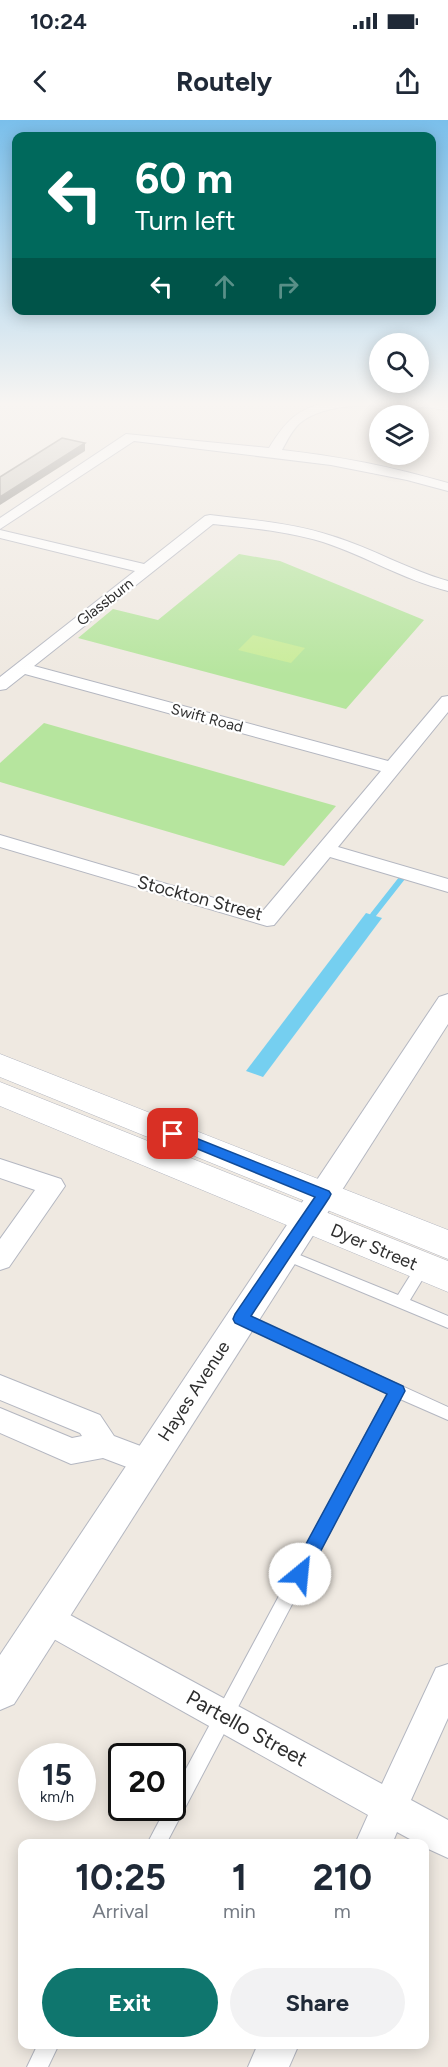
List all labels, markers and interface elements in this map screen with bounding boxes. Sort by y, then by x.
text: 10:24 [30,8,87,35]
icon: back [24,65,57,98]
text: Routely [176,65,272,98]
icon: share [391,65,424,98]
text: 60 m [135,153,233,204]
icon: left [36,156,114,234]
text: Turn left [135,204,235,237]
icon: left [145,270,178,303]
icon: ahead [208,270,241,303]
icon: right [271,270,304,303]
map controls [369,333,429,465]
button: search [369,333,429,393]
button: layers [369,405,429,465]
street label: Glassburn [73,574,137,630]
street label: Swift Road [169,700,245,736]
street label: Stockton Street [135,871,265,925]
pin [147,1108,198,1159]
icon: arrive [156,1117,189,1150]
street label: Dyer Street [327,1219,421,1275]
street label: Hayes Avenue [153,1336,235,1445]
position arrow [268,1542,332,1606]
street label: Partello Street [182,1684,312,1772]
speed limit sign: 20 [108,1743,186,1821]
text: 15 [42,1756,72,1793]
text: km/h [40,1788,74,1806]
text: 10:25 [75,1856,166,1899]
text: 1 [232,1856,247,1899]
text: 210 [313,1856,372,1899]
text: Arrival [92,1899,149,1923]
text: min [223,1899,256,1923]
text: m [334,1899,351,1923]
button: Exit [42,1968,218,2037]
button: Share [230,1968,405,2037]

